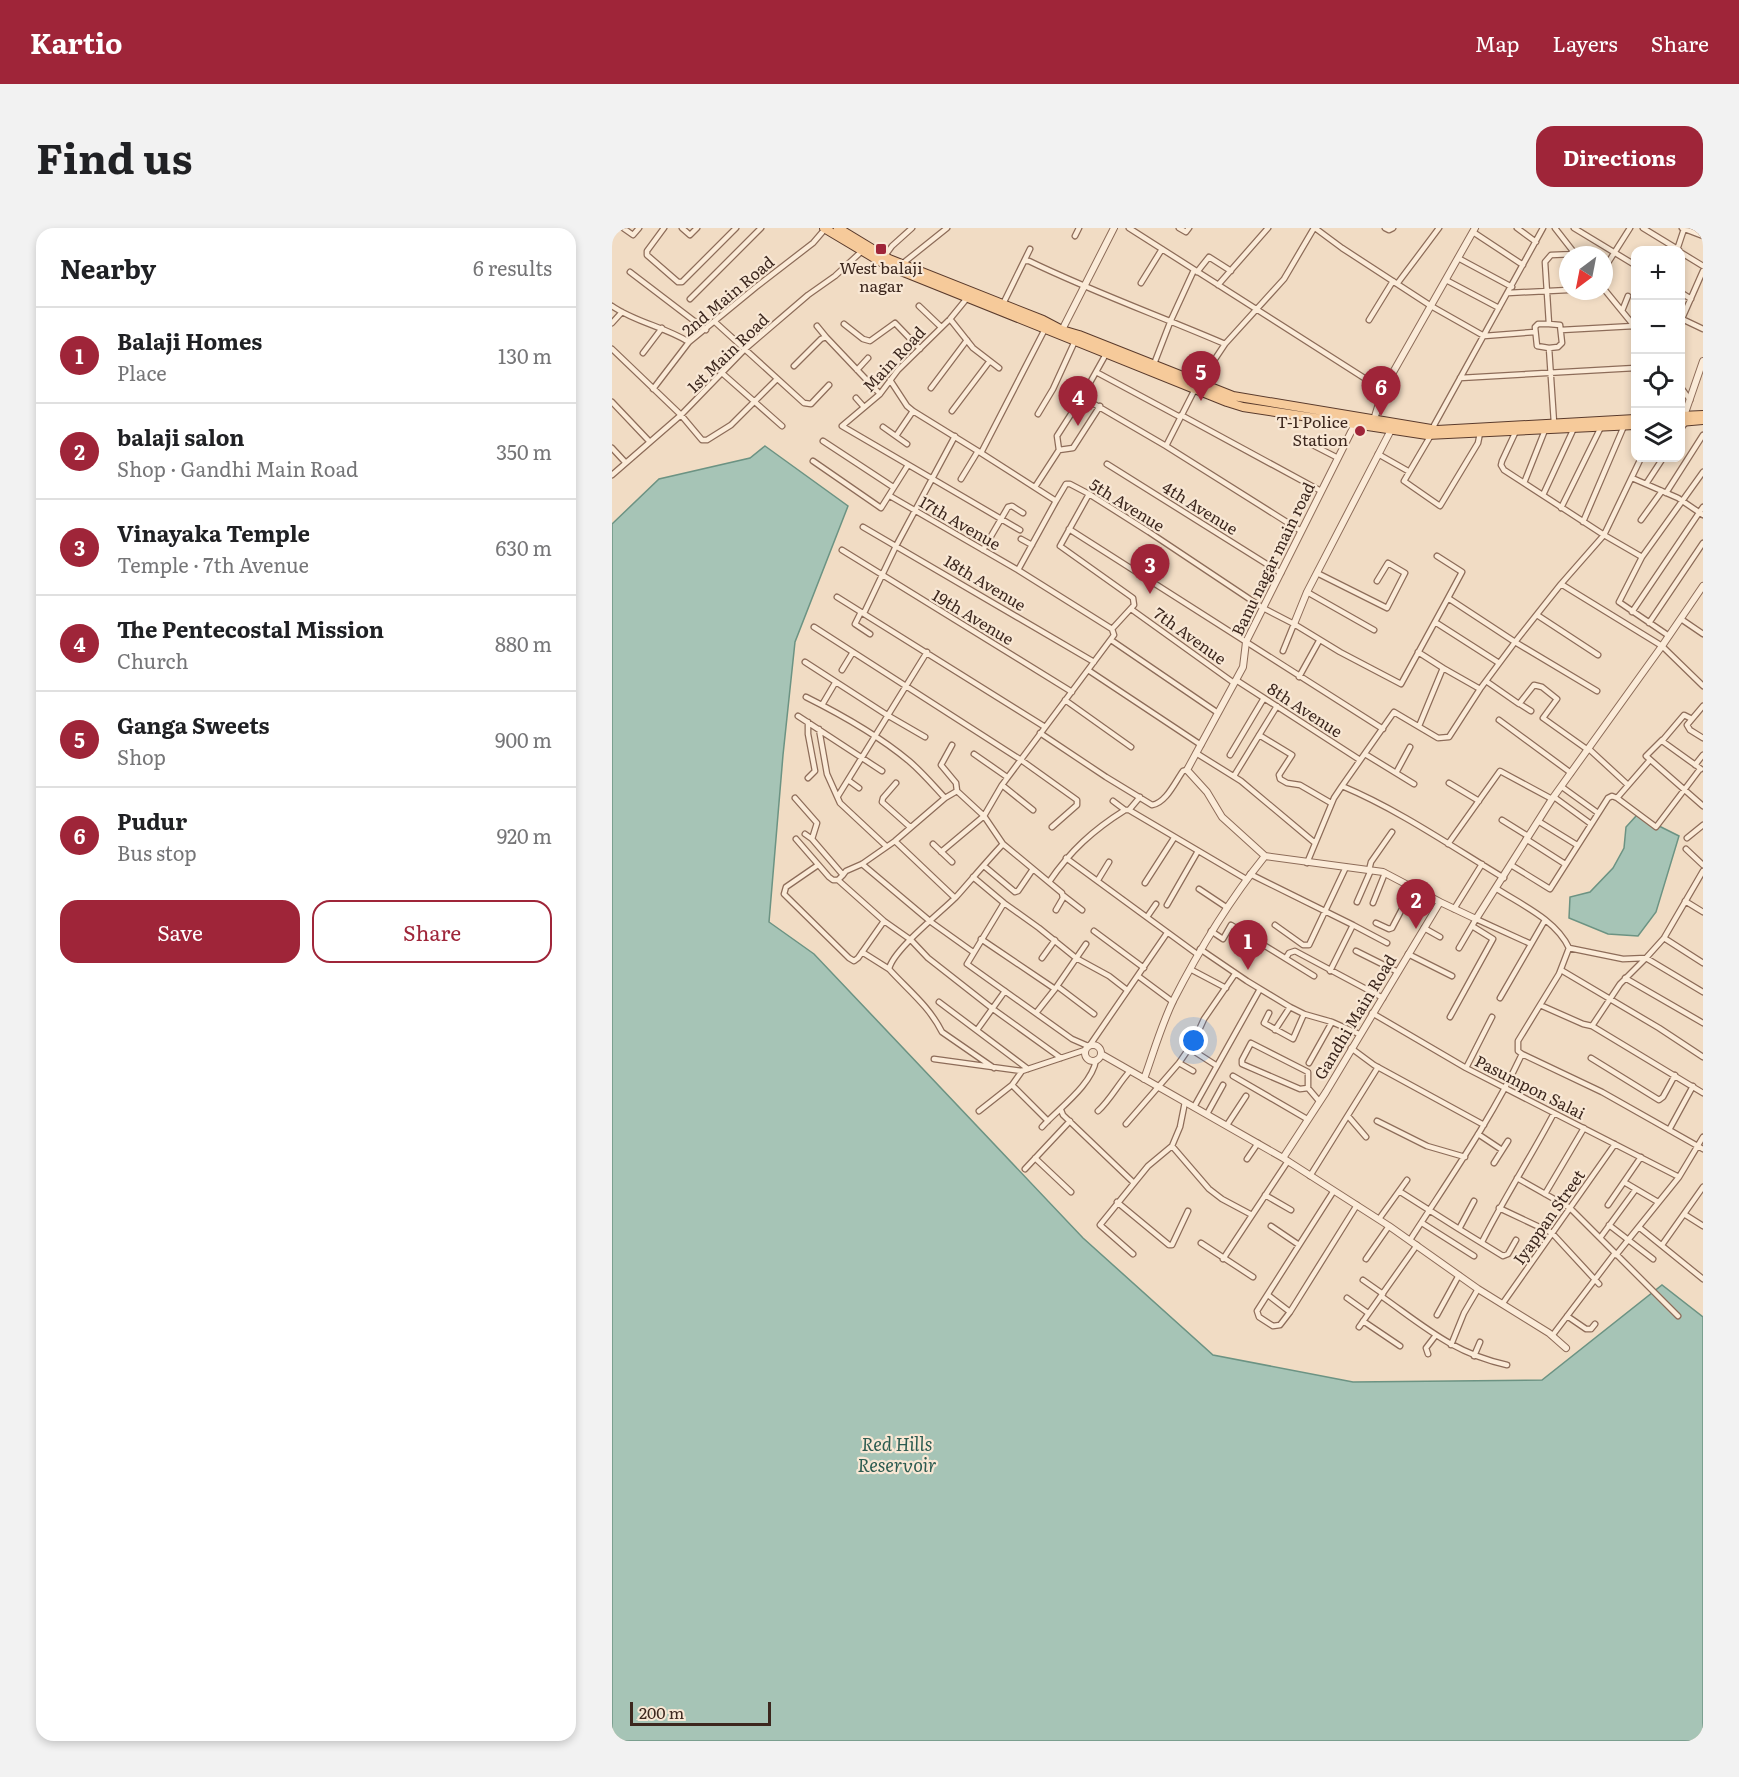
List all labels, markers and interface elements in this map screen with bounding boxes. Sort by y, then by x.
text: Kartio [30,21,123,63]
text: Map [1475,27,1520,58]
text: Layers [1553,27,1618,58]
text: Share [1651,27,1709,58]
text: Find us [36,125,193,187]
button: Directions [1536,126,1703,187]
marker: West balaji nagar [874,242,888,256]
north arrow [1559,246,1613,300]
map controls [1631,246,1685,462]
button: + [1631,246,1685,300]
text: Nearby [60,248,156,287]
street label: 2nd Main Road [676,249,779,341]
text: 6 results [473,252,552,282]
place label: West balaji nagar [839,255,923,297]
button: − [1631,300,1685,354]
street label: 1st Main Road [681,307,774,398]
street label: Main Road [856,320,930,397]
text: Balaji Homes [117,324,262,357]
text: 1 [75,340,84,370]
text: 130 m [498,340,552,370]
pin: 5 [1182,352,1220,401]
button: locate [1631,354,1685,408]
text: Place [117,357,167,387]
pin: 6 [1362,366,1400,416]
pin: 4 [1058,376,1098,426]
button: layers [1631,408,1685,462]
place label: T-1 Police Station [1276,409,1348,451]
text: balaji salon [117,420,245,453]
marker: T-1 Police Station [1353,424,1367,438]
text: 2 [74,436,85,466]
text: 350 m [496,436,552,466]
text: Shop · Gandhi Main Road [117,453,358,483]
street label: 5th Avenue [1085,472,1170,537]
street label: 4th Avenue [1158,474,1243,540]
street label: Banu nagar main road [1224,478,1320,639]
street label: 17th Avenue [915,489,1006,555]
text: Vinayaka Temple [117,516,310,549]
text: 3 [74,532,85,562]
text: 630 m [495,532,552,562]
pin: 3 [1130,544,1170,594]
street label: 18th Avenue [940,548,1031,616]
text: Temple · 7th Avenue [117,549,309,579]
street label: 19th Avenue [928,582,1019,650]
street label: 7th Avenue [1149,601,1232,670]
text: The Pentecostal Mission [117,612,384,645]
text: 4 [73,628,86,658]
text: 880 m [495,628,552,658]
text: Church [117,645,189,675]
street label: 8th Avenue [1263,676,1348,742]
text: Ganga Sweets [117,708,269,741]
text: 5 [74,724,85,754]
text: 900 m [495,724,552,754]
text: Shop [117,741,166,771]
text: Pudur [117,804,187,837]
text: 6 [74,820,85,850]
text: 920 m [497,820,552,850]
text: Bus stop [117,837,197,867]
pin: 2 [1396,880,1436,929]
button: Save [60,900,300,963]
button: Share [312,900,552,963]
pin: 1 [1228,920,1268,970]
street label: Gandhi Main Road [1307,949,1401,1084]
your location [1179,1026,1208,1055]
street label: Pasumpon Salai [1471,1048,1590,1124]
street label: Iyappan Street [1507,1164,1590,1269]
water label: Red Hills Reservoir [857,1430,937,1478]
scale bar [630,1699,771,1726]
text: 200 m [639,1700,684,1724]

